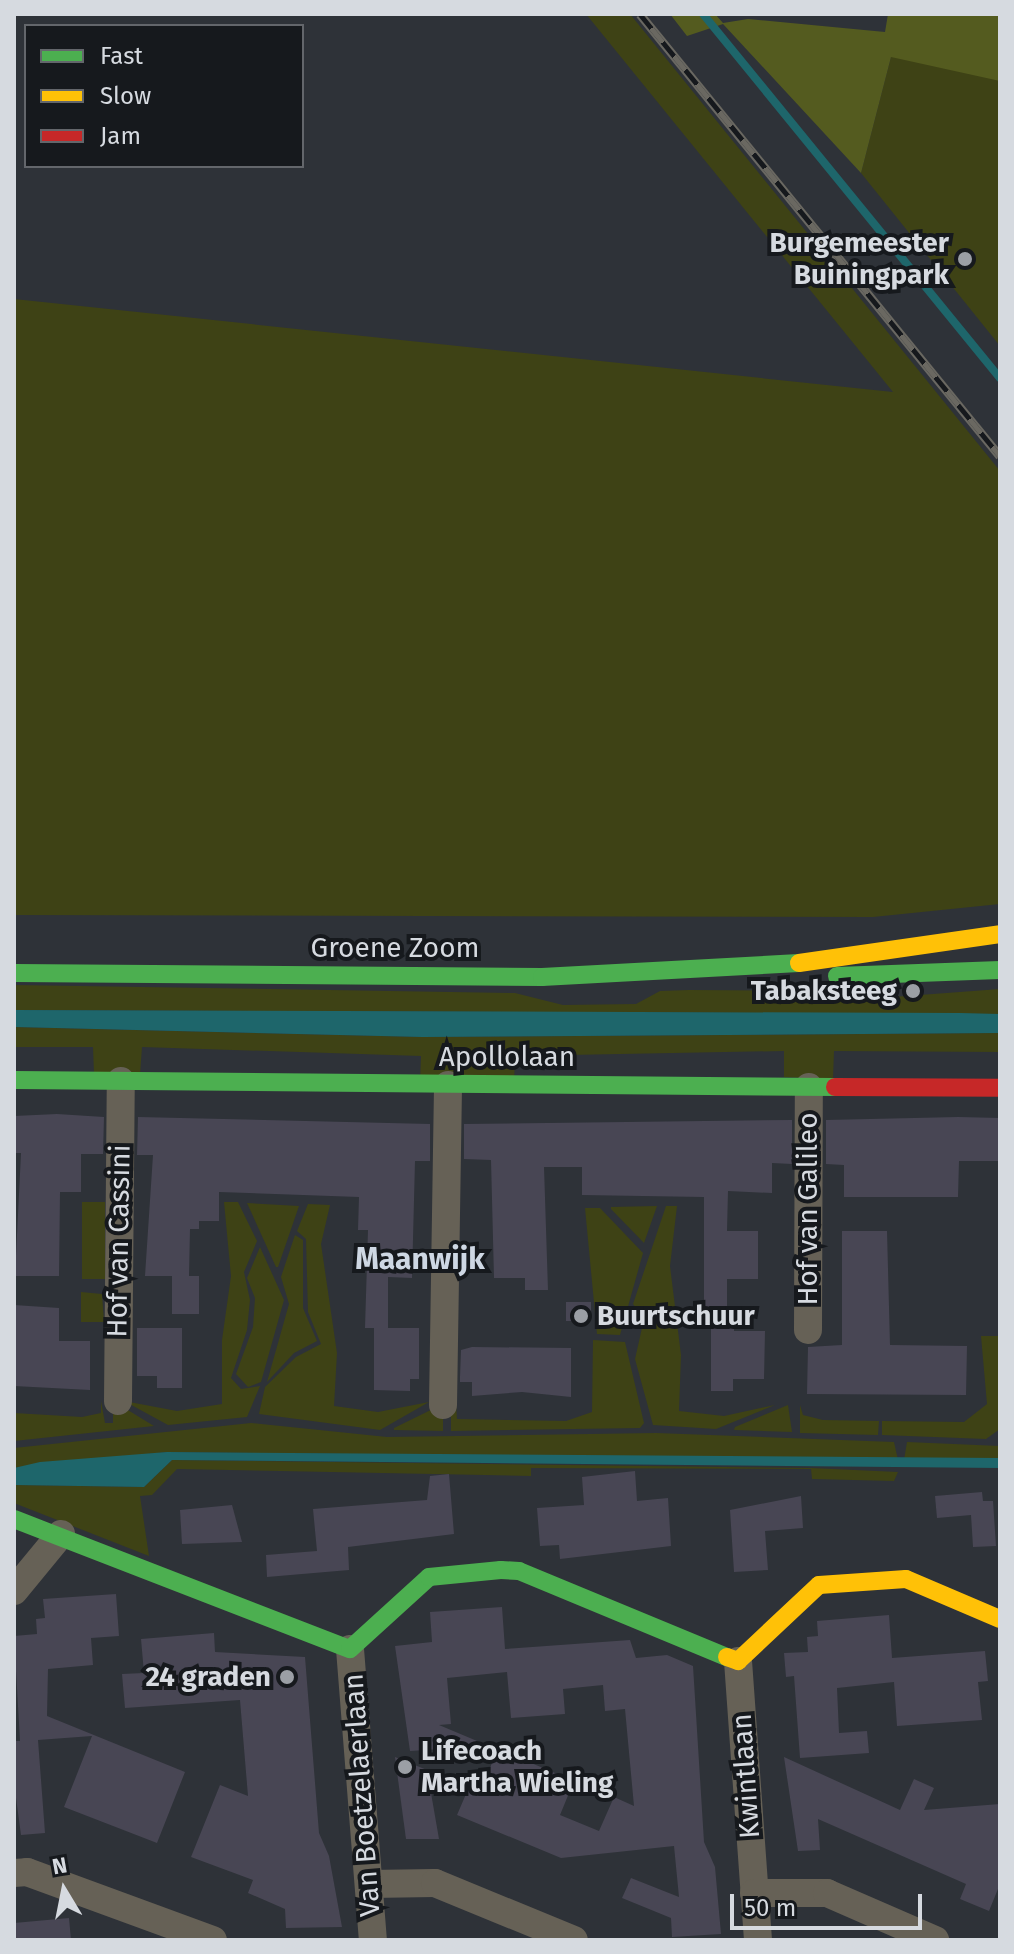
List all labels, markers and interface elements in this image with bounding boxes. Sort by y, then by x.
legend [24,24,304,168]
text: Fast [100,42,143,70]
text: Slow [100,82,151,110]
text: Jam [100,122,141,150]
place label: Burgemeester Buiningpark [769,226,949,292]
marker: Burgemeester Buiningpark [956,250,974,268]
street label: Groene Zoom [310,931,480,965]
place label: Tabaksteeg [751,974,897,1008]
marker: Tabaksteeg [904,982,922,1000]
street label: Apollolaan [439,1040,575,1074]
street label: Hof van Galileo [791,1113,825,1305]
street label: Hof van Cassini [101,1144,137,1338]
district label: Maanwijk [355,1241,485,1277]
place label: Buurtschuur [597,1299,755,1333]
marker: Buurtschuur [572,1307,590,1325]
place label: 24 graden [145,1660,271,1694]
marker: 24 graden [278,1668,296,1686]
street label: Van Boetzelaerlaan [337,1672,387,1918]
street label: Kwintlaan [725,1712,767,1840]
place label: Lifecoach Martha Wieling [421,1734,613,1800]
marker: Lifecoach Martha Wieling [396,1758,414,1776]
north arrow [24,1850,104,1930]
text: N [50,1851,69,1880]
scale bar [734,1878,926,1928]
text: 50 m [744,1894,796,1922]

